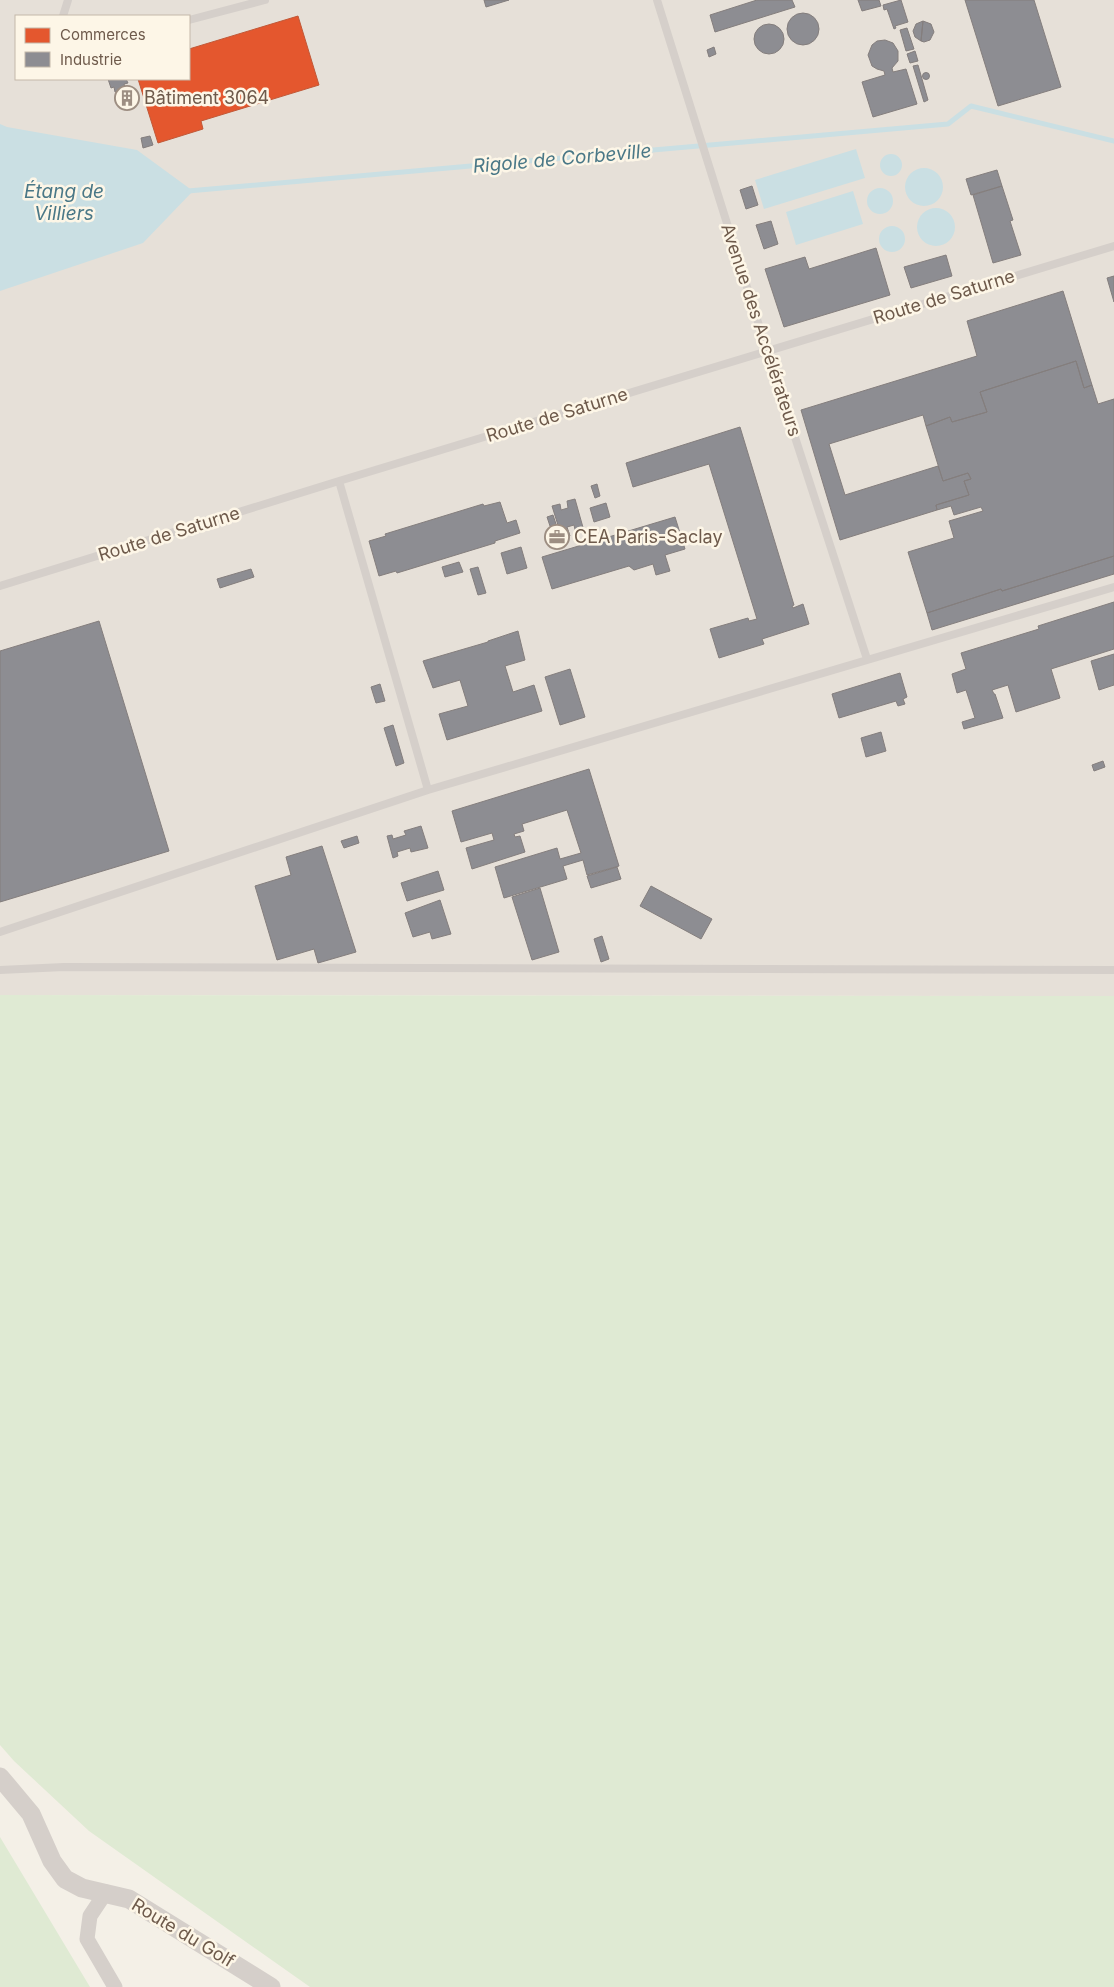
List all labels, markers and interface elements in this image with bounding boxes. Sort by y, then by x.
legend [15,15,190,80]
text: Commerces [60,25,146,44]
text: Industrie [60,50,122,69]
building icon: Bâtiment 3064 [114,85,140,111]
place label: Bâtiment 3064 [144,87,269,108]
water label: Rigole de Corbeville [472,139,652,178]
water label: Étang de Villiers [24,180,104,225]
street label: Avenue des Accélérateurs [717,221,806,439]
street label: Route de Saturne [871,265,1017,328]
street label: Route de Saturne [484,383,630,446]
street label: Route de Saturne [96,502,242,565]
office icon: CEA Paris-Saclay [544,524,570,550]
place label: CEA Paris-Saclay [574,526,723,547]
street label: Route du Golf [128,1894,239,1972]

